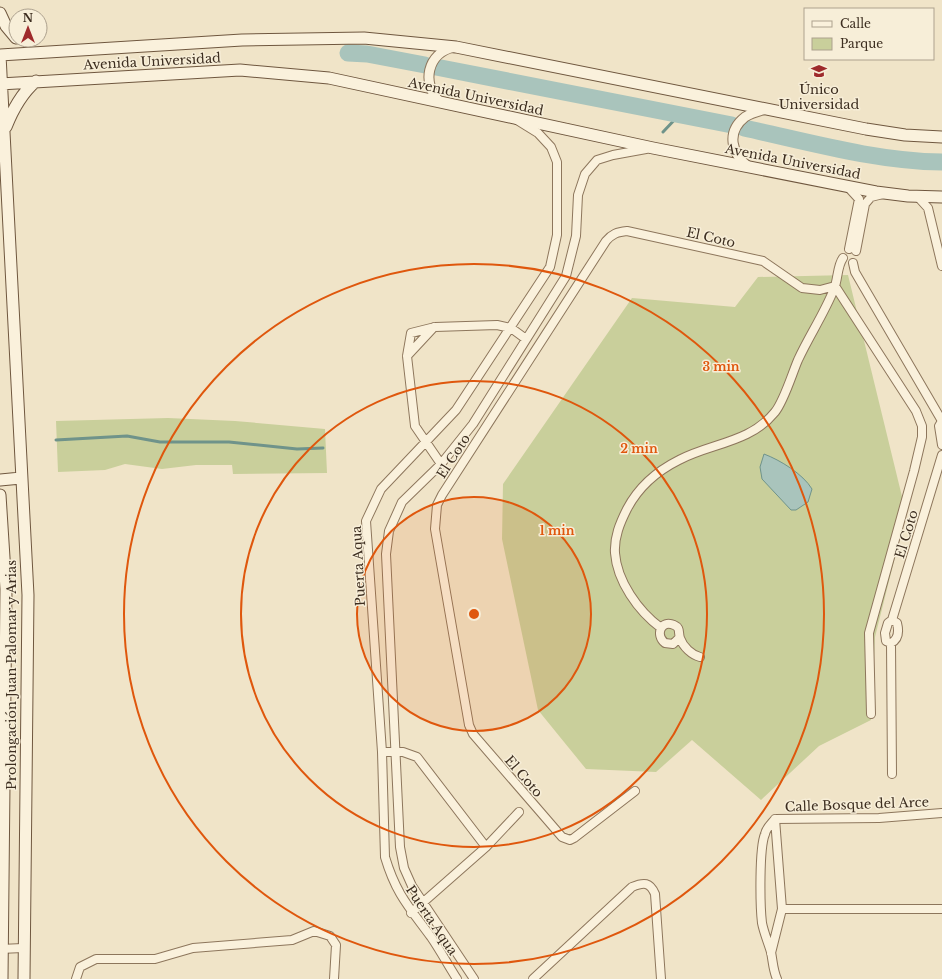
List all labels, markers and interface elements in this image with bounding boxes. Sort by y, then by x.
north arrow [8,8,48,48]
legend [804,8,934,60]
text: N [23,11,34,25]
text: Calle [840,16,871,31]
text: Parque [840,36,883,51]
street label: Avenida Universidad [82,49,222,74]
school or university icon: Único Universidad [810,62,828,80]
street label: Avenida Universidad [406,74,545,119]
place label: Único Universidad [779,81,859,113]
street label: Avenida Universidad [723,140,862,183]
street label: El Coto [685,224,737,251]
text: 3 min [702,359,740,374]
street label: El Coto [433,431,474,482]
text: 2 min [620,441,658,456]
street label: El Coto [891,508,922,560]
text: 1 min [540,523,575,538]
street label: Puerta Aqua [348,524,369,607]
street label: Prolongación Juan Palomar y Arias [3,560,20,790]
centre of rings [467,607,481,621]
street label: El Coto [501,752,546,801]
street label: Calle Bosque del Arce [785,793,929,816]
street label: Puerta Aqua [402,882,462,959]

